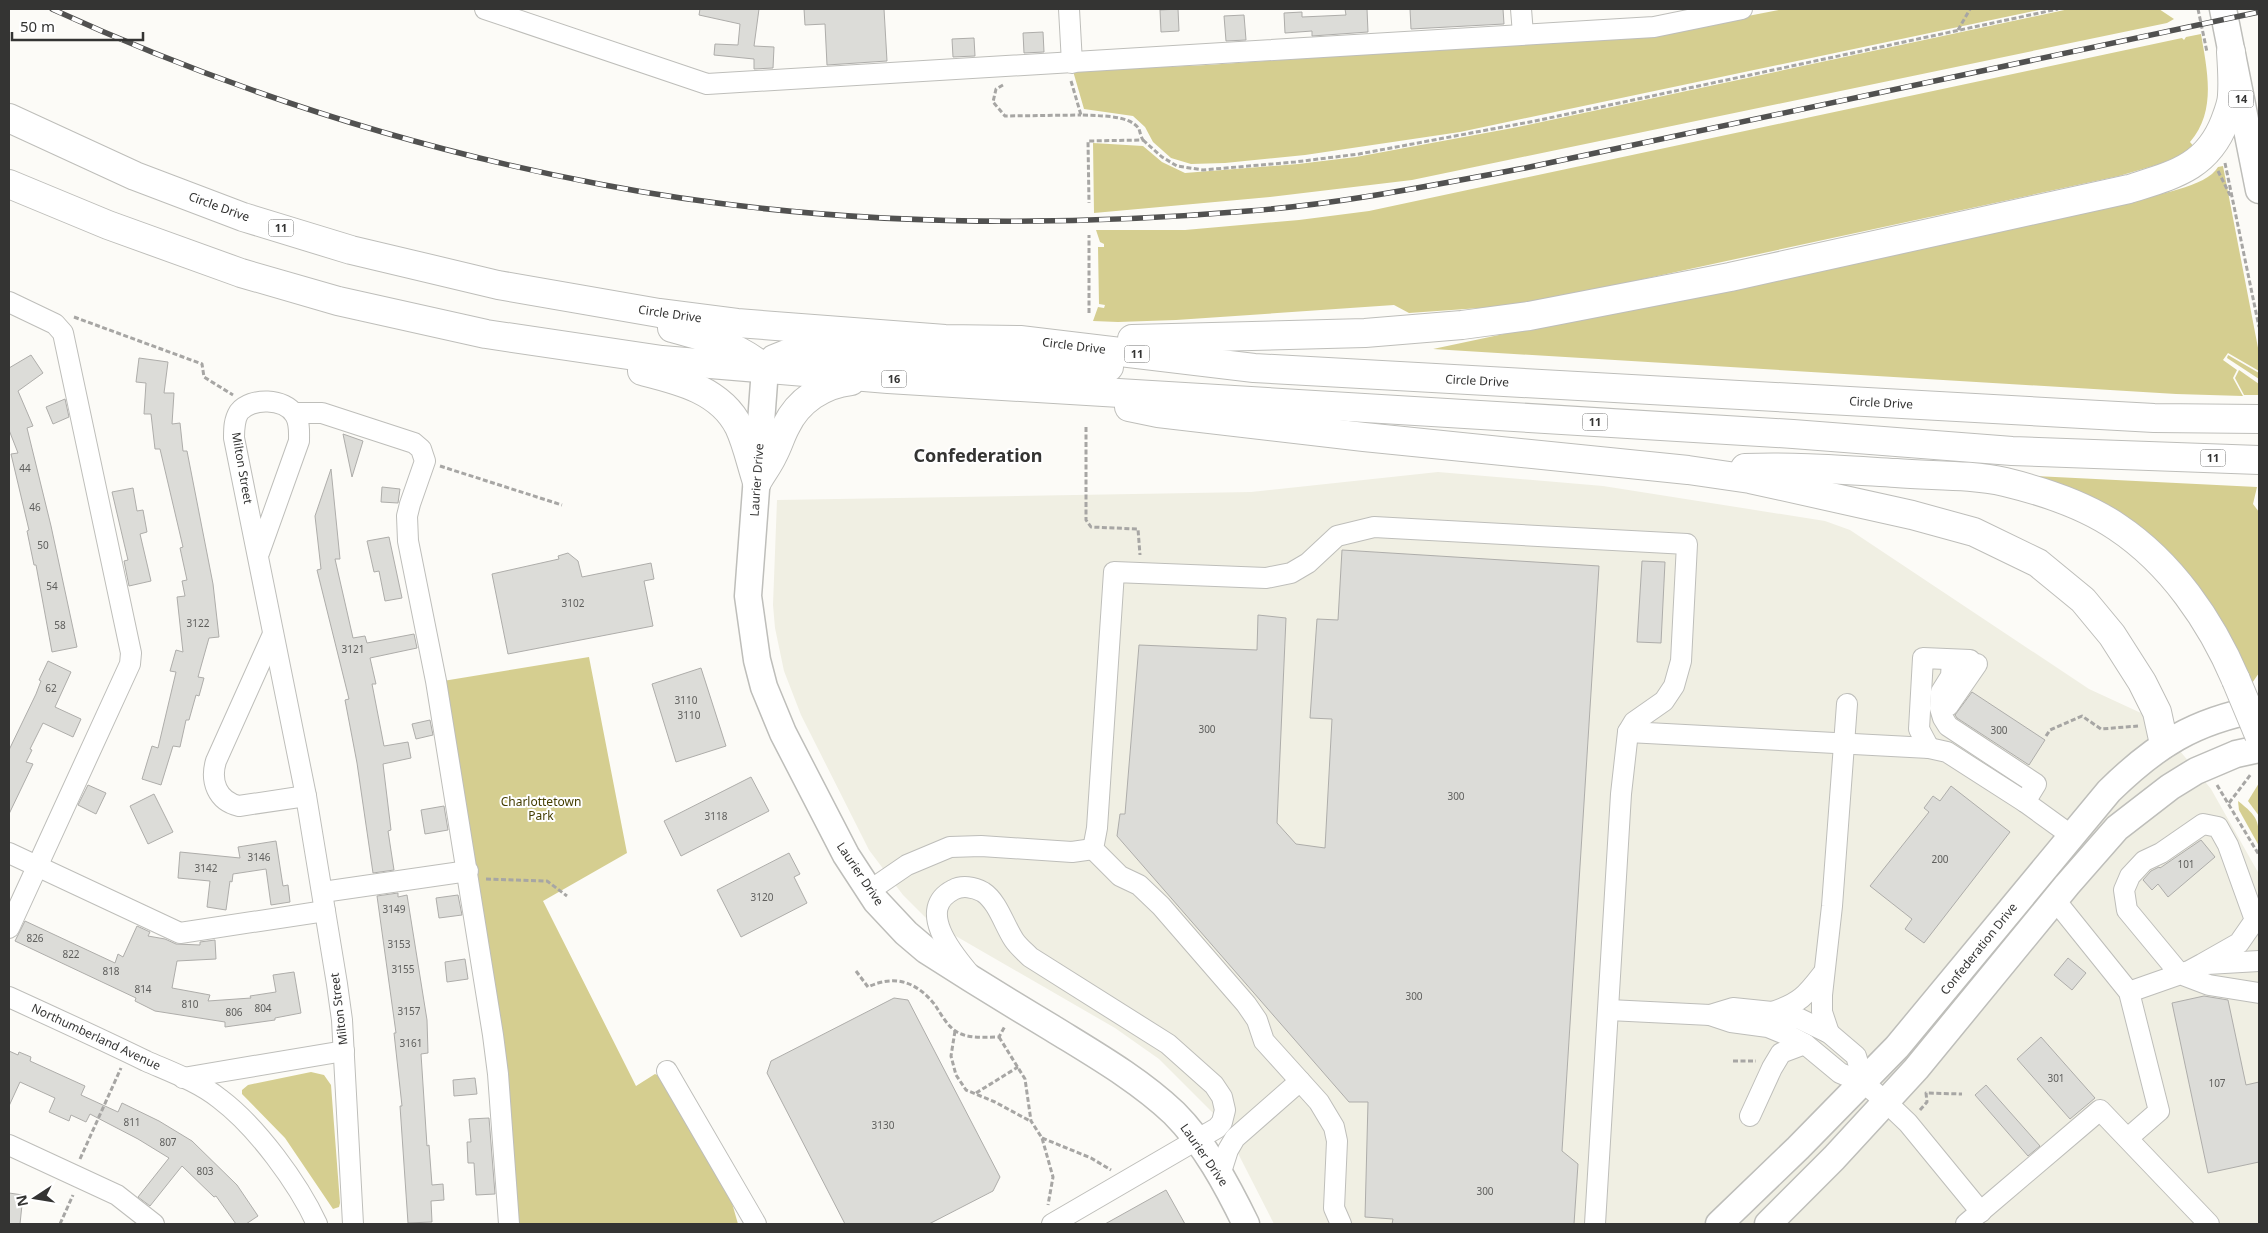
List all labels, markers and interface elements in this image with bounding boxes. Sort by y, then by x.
scale bar [12,10,144,42]
text: 50 m [20,16,55,36]
road number: 14 [2228,90,2254,108]
street label: Circle Drive [186,188,252,226]
road number: 11 [268,220,294,237]
street label: Circle Drive [637,301,703,326]
street label: Circle Drive [1041,333,1107,358]
road number: 11 [1124,346,1150,362]
road number: 16 [882,370,906,388]
street label: Circle Drive [1445,370,1510,391]
street label: Circle Drive [1849,392,1914,413]
road number: 11 [1582,414,1608,431]
street label: Milton Street [228,431,257,506]
street label: Laurier Drive [745,443,768,517]
district label: Confederation [914,443,1042,467]
road number: 11 [2200,449,2226,466]
house number: 44 [19,461,31,475]
house number: 46 [29,500,41,514]
house number: 50 [37,538,49,552]
house number: 54 [46,579,58,593]
house number: 3102 [562,596,585,610]
house number: 3122 [187,616,210,630]
house number: 58 [54,618,66,632]
house number: 3121 [342,642,364,656]
house number: 62 [45,681,57,695]
house number: 3110 [675,693,698,707]
house number: 3110 [678,708,701,722]
house number: 300 [1198,722,1216,736]
house number: 300 [1990,723,2008,737]
house number: 300 [1447,789,1465,803]
park label: Charlottetown Park [501,793,581,824]
house number: 3118 [705,809,728,823]
street label: Laurier Drive [833,839,888,909]
house number: 3146 [248,850,271,864]
house number: 200 [1931,852,1949,866]
house number: 101 [2177,857,2195,871]
house number: 3142 [195,861,218,875]
house number: 3120 [751,890,774,904]
street label: Confederation Drive [1936,899,2021,998]
house number: 3149 [383,902,406,916]
house number: 826 [26,931,44,945]
house number: 3153 [388,937,411,951]
house number: 822 [62,947,80,961]
house number: 3155 [392,962,415,976]
house number: 818 [102,964,120,978]
street label: Milton Street [326,971,351,1046]
house number: 814 [134,982,152,996]
house number: 300 [1405,989,1423,1003]
house number: 810 [181,997,199,1011]
street label: Northumberland Avenue [29,999,164,1074]
house number: 804 [254,1001,272,1015]
house number: 3157 [398,1004,421,1018]
house number: 806 [225,1005,243,1019]
house number: 3161 [400,1036,422,1050]
house number: 301 [2047,1071,2065,1085]
house number: 107 [2208,1076,2226,1090]
house number: 811 [123,1115,141,1129]
house number: 3130 [872,1118,895,1132]
street label: Laurier Drive [1177,1120,1232,1190]
house number: 807 [159,1135,177,1149]
house number: 803 [196,1164,214,1178]
north arrow [10,1173,60,1223]
house number: 300 [1476,1184,1494,1198]
text: N [11,1193,32,1208]

